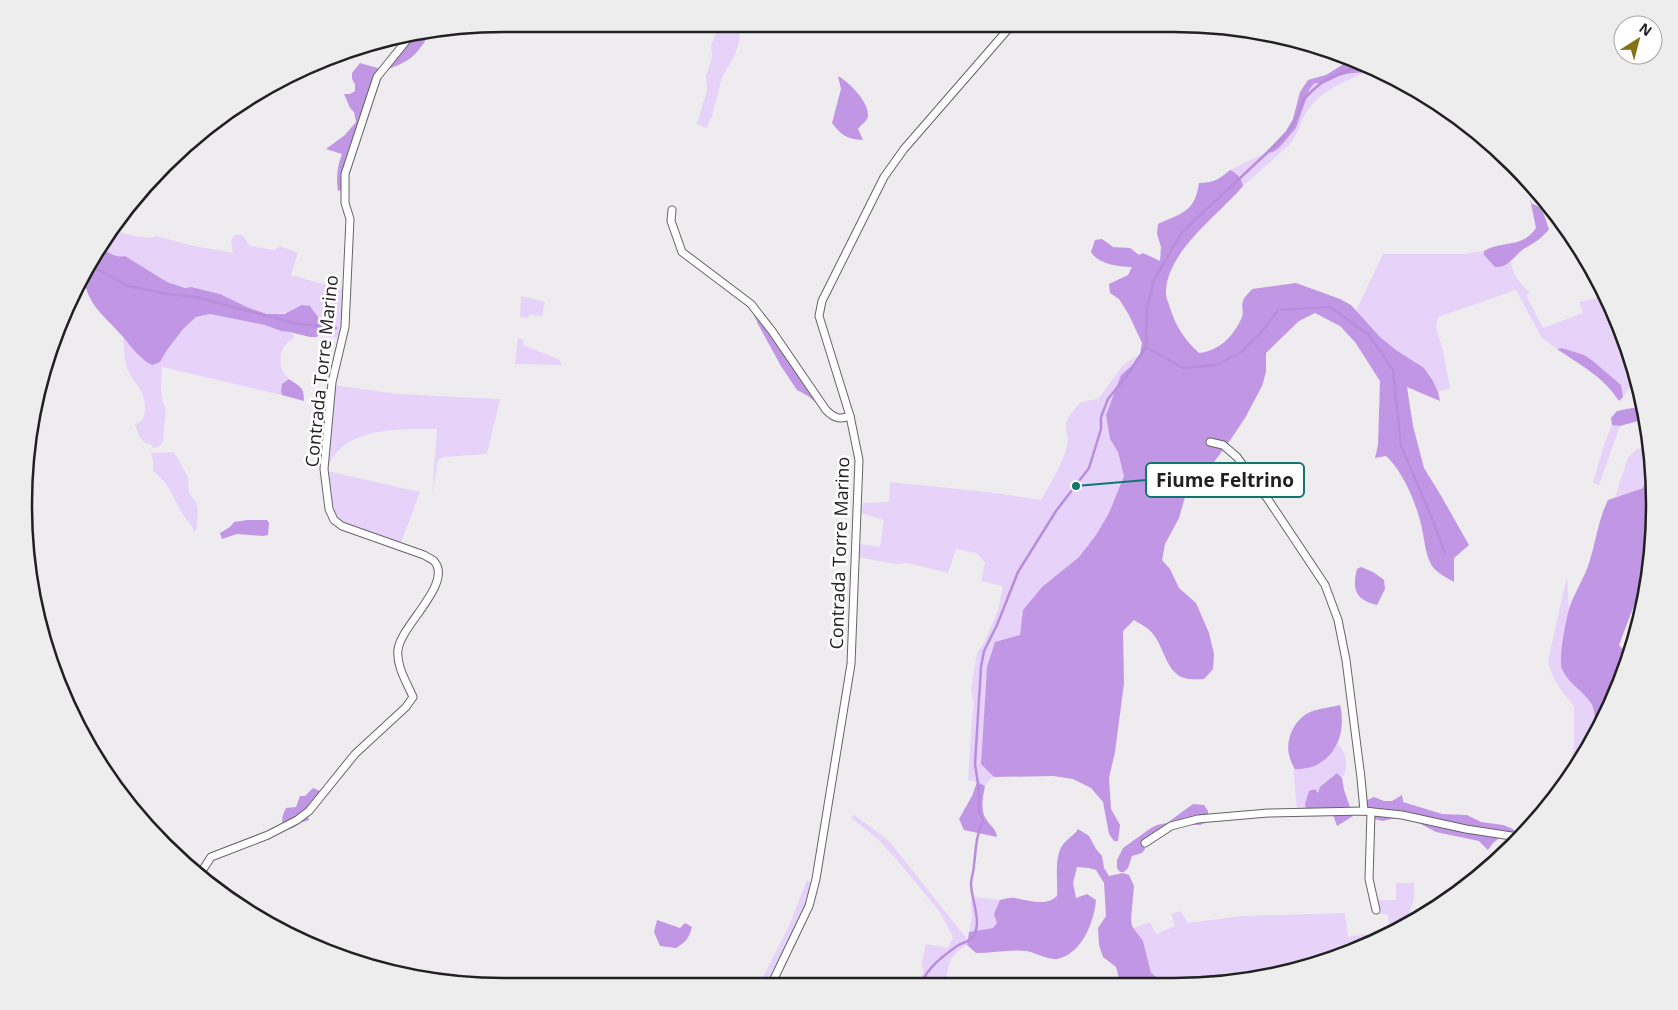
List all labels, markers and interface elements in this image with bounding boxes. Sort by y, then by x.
north arrow [1613,15,1663,65]
text: N [1636,18,1656,40]
street label: Contrada Torre Marino [299,274,343,468]
street label: Contrada Torre Marino [824,456,854,650]
callout: Fiume Feltrino [1146,463,1304,497]
text: Fiume Feltrino [1156,467,1294,493]

